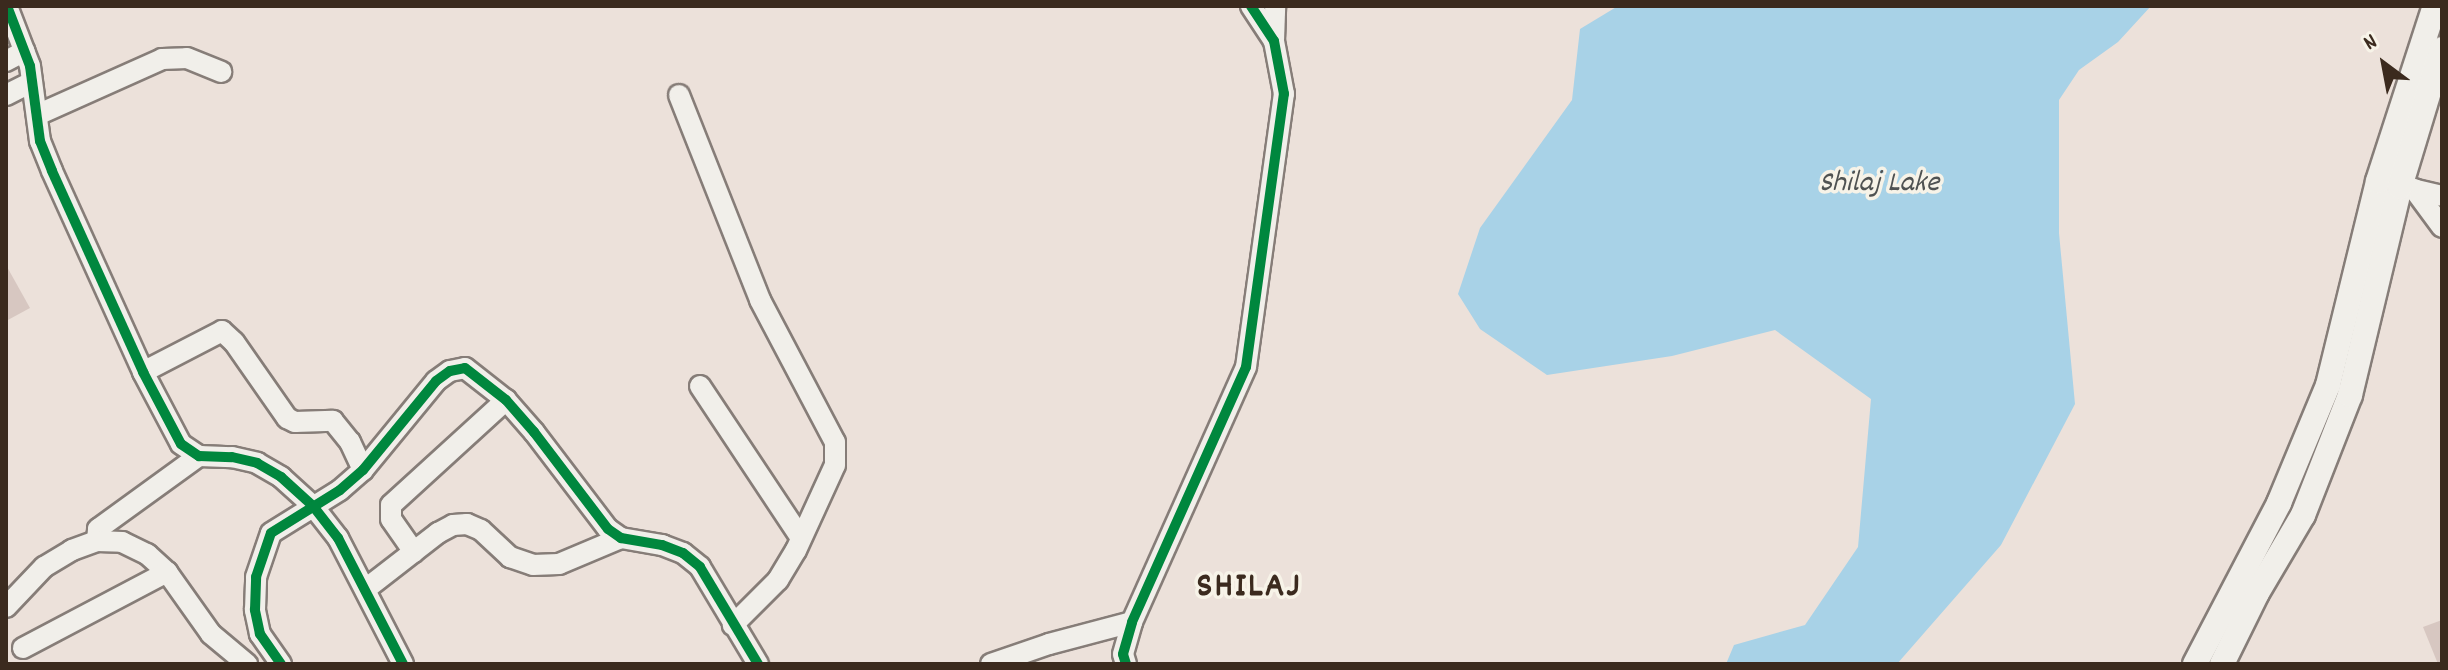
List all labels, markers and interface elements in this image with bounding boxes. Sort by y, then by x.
north arrow [2344,24,2424,104]
text: N [2358,27,2384,59]
water label: Shilaj Lake [1819,167,1939,203]
district label: SHILAJ [1197,567,1301,611]

